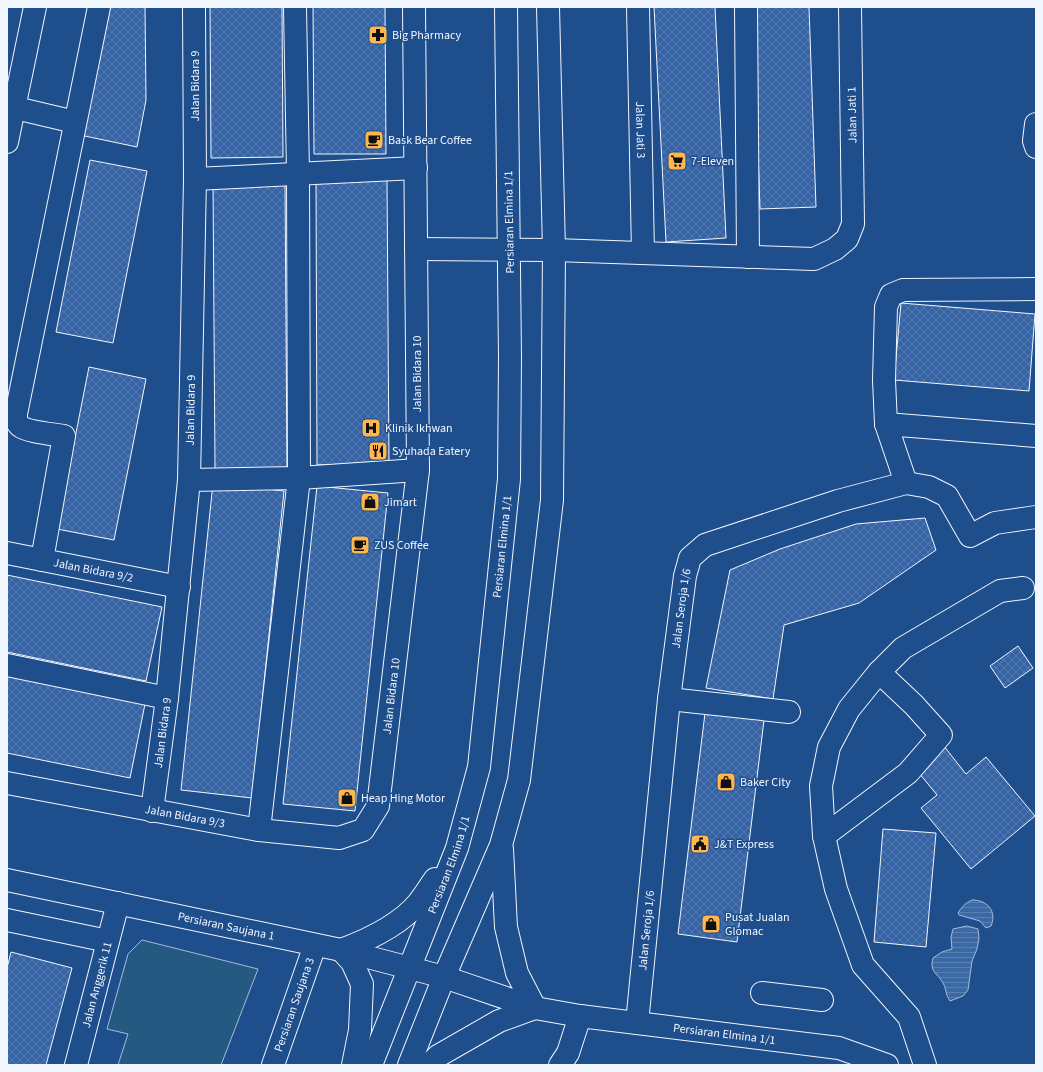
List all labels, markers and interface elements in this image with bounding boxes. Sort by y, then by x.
pharmacy icon: Big Pharmacy [367,24,389,46]
place label: Big Pharmacy [392,27,462,44]
street label: Jalan Bidara 9 [187,51,204,121]
street label: Jalan Jati 1 [844,86,861,144]
street label: Jalan Jati 3 [631,101,649,159]
cafe icon: Bask Bear Coffee [363,129,385,151]
place label: Bask Bear Coffee [388,132,472,149]
supermarket icon: 7-Eleven [666,150,688,172]
place label: 7-Eleven [691,153,734,170]
street label: Persiaran Elmina 1/1 [500,170,519,274]
street label: Jalan Bidara 10 [409,336,426,412]
street label: Jalan Bidara 9 [182,374,200,446]
hospital icon: Klinik Ikhwan [360,417,382,439]
place label: Klinik Ikhwan [385,420,453,437]
restaurant icon: Syuhada Eatery [367,440,389,462]
place label: Syuhada Eatery [392,443,471,460]
shop icon: Jimart [359,491,381,513]
place label: Jimart [384,494,417,511]
street label: Persiaran Elmina 1/1 [489,494,516,599]
cafe icon: ZUS Coffee [349,534,371,556]
place label: ZUS Coffee [374,537,429,554]
street label: Jalan Bidara 9/2 [52,554,135,587]
street label: Jalan Seroja 1/6 [668,567,696,649]
street label: Jalan Bidara 10 [379,657,405,735]
street label: Jalan Bidara 9 [150,696,176,769]
shop icon: Baker City [715,771,737,793]
place label: Baker City [740,774,791,791]
shop icon: Heap Hing Motor [336,787,358,809]
place label: Heap Hing Motor [361,790,446,807]
street label: Jalan Bidara 9/3 [143,801,226,832]
street label: Persiaran Elmina 1/1 [424,814,474,916]
public building icon: J&T Express [689,833,711,855]
place label: J&T Express [714,836,774,853]
street label: Jalan Seroja 1/6 [634,890,659,971]
street label: Persiaran Saujana 1 [176,908,276,945]
place label: Pusat Jualan Glomac [725,909,790,940]
shop icon: Pusat Jualan Glomac [700,913,722,935]
street label: Jalan Anggerik 11 [78,940,117,1030]
street label: Persiaran Saujana 3 [270,955,319,1054]
street label: Persiaran Elmina 1/1 [672,1020,776,1049]

